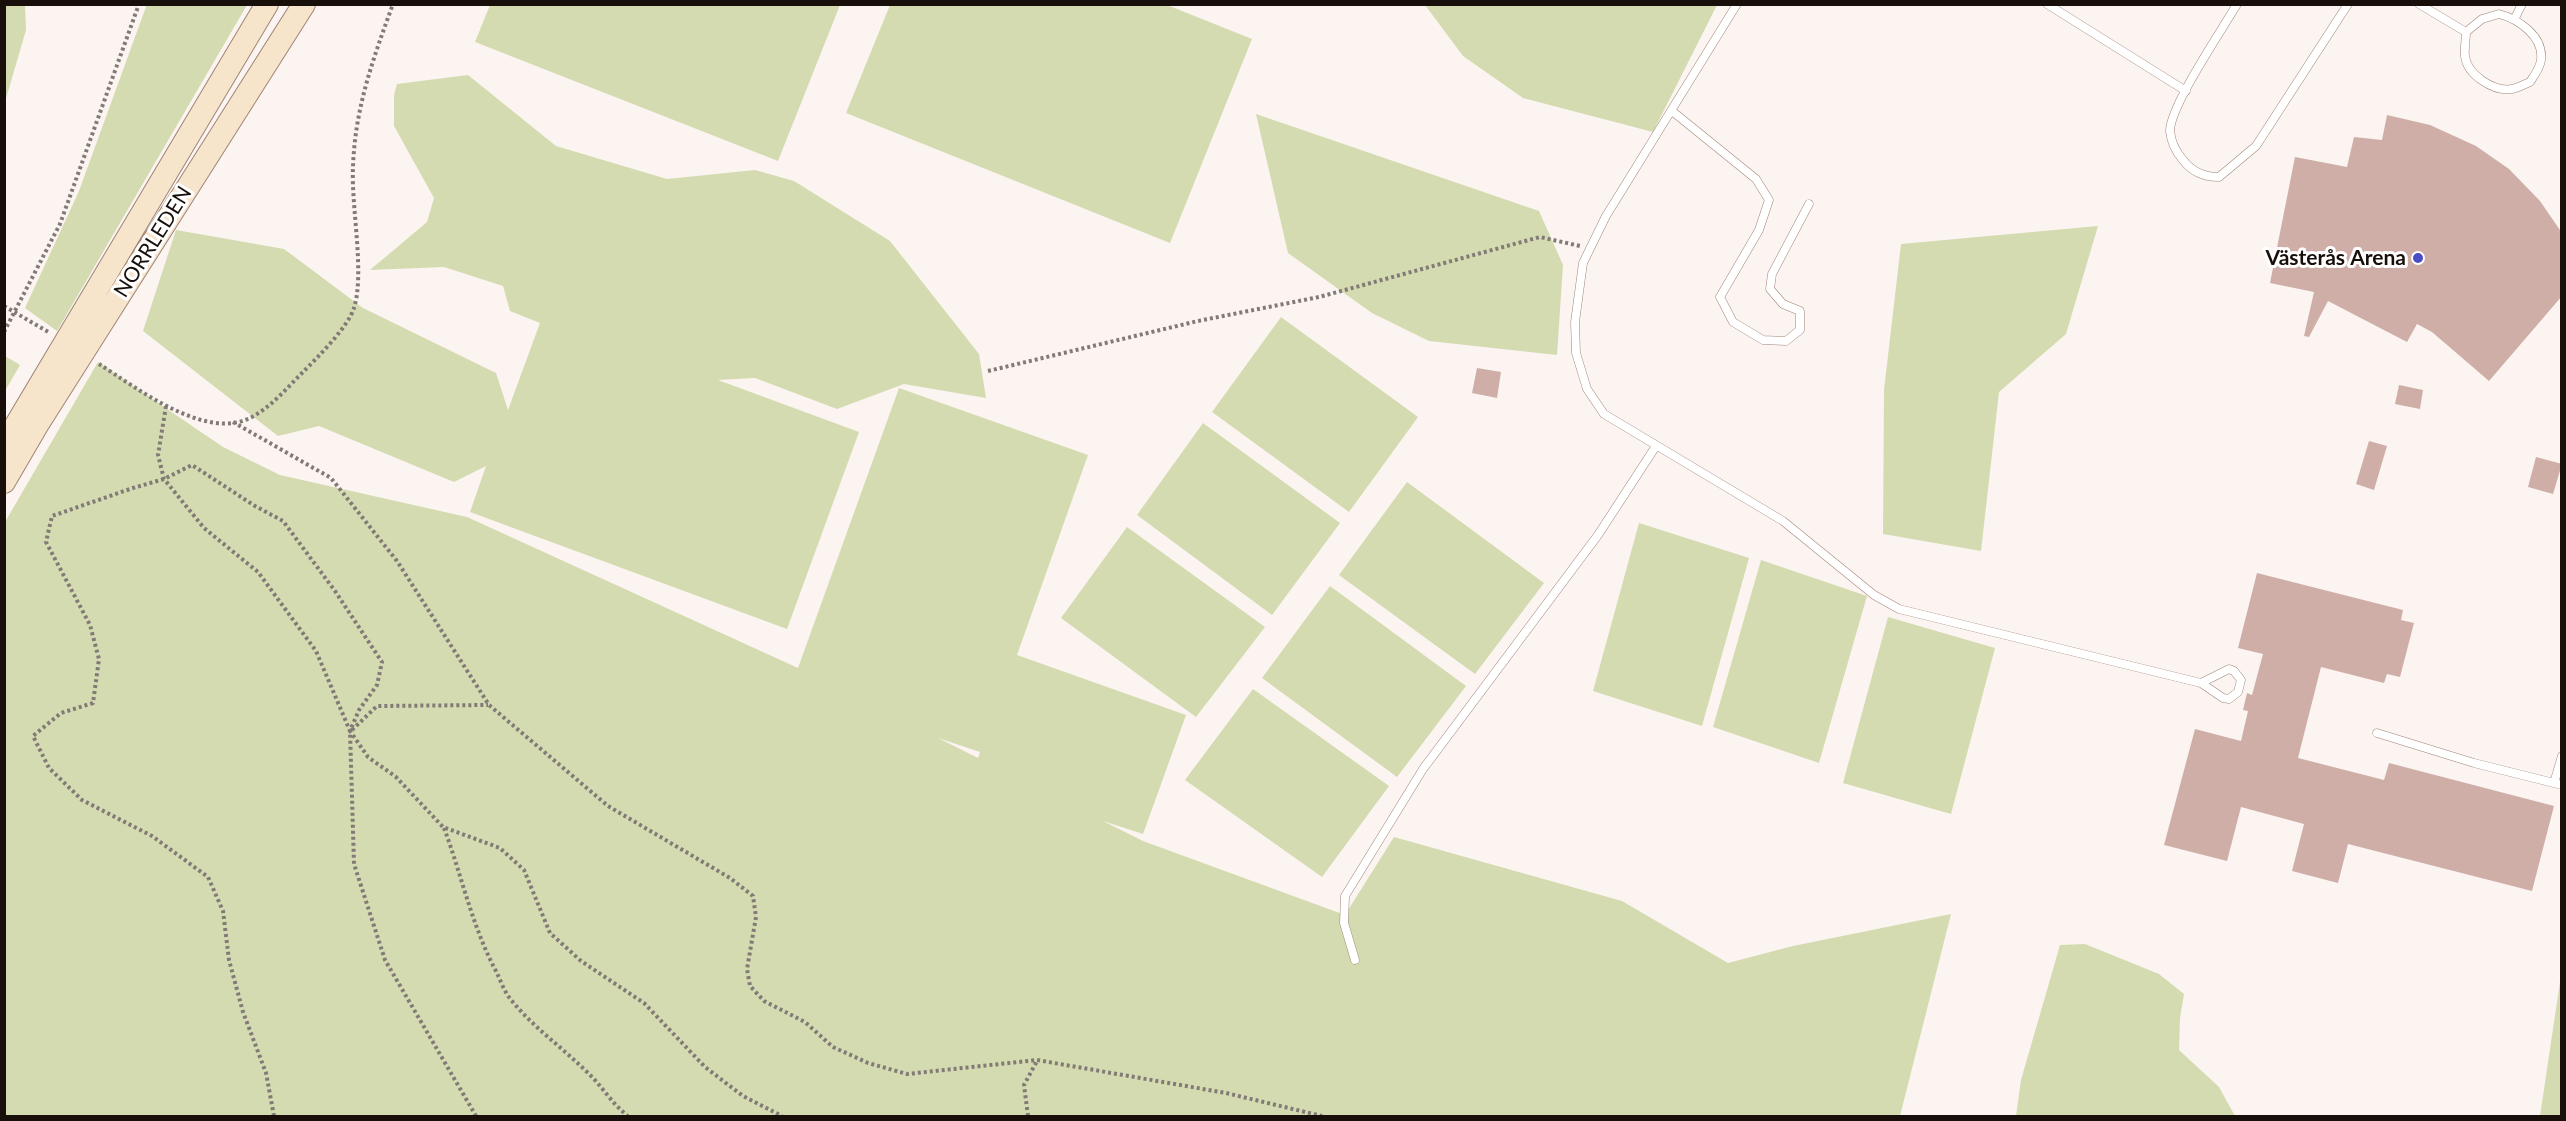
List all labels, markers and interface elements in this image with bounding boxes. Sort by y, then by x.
street label: NORRLEDEN [109,182,197,302]
place label: Västerås Arena [2265,245,2406,271]
marker: Västerås Arena [2411,251,2425,265]

